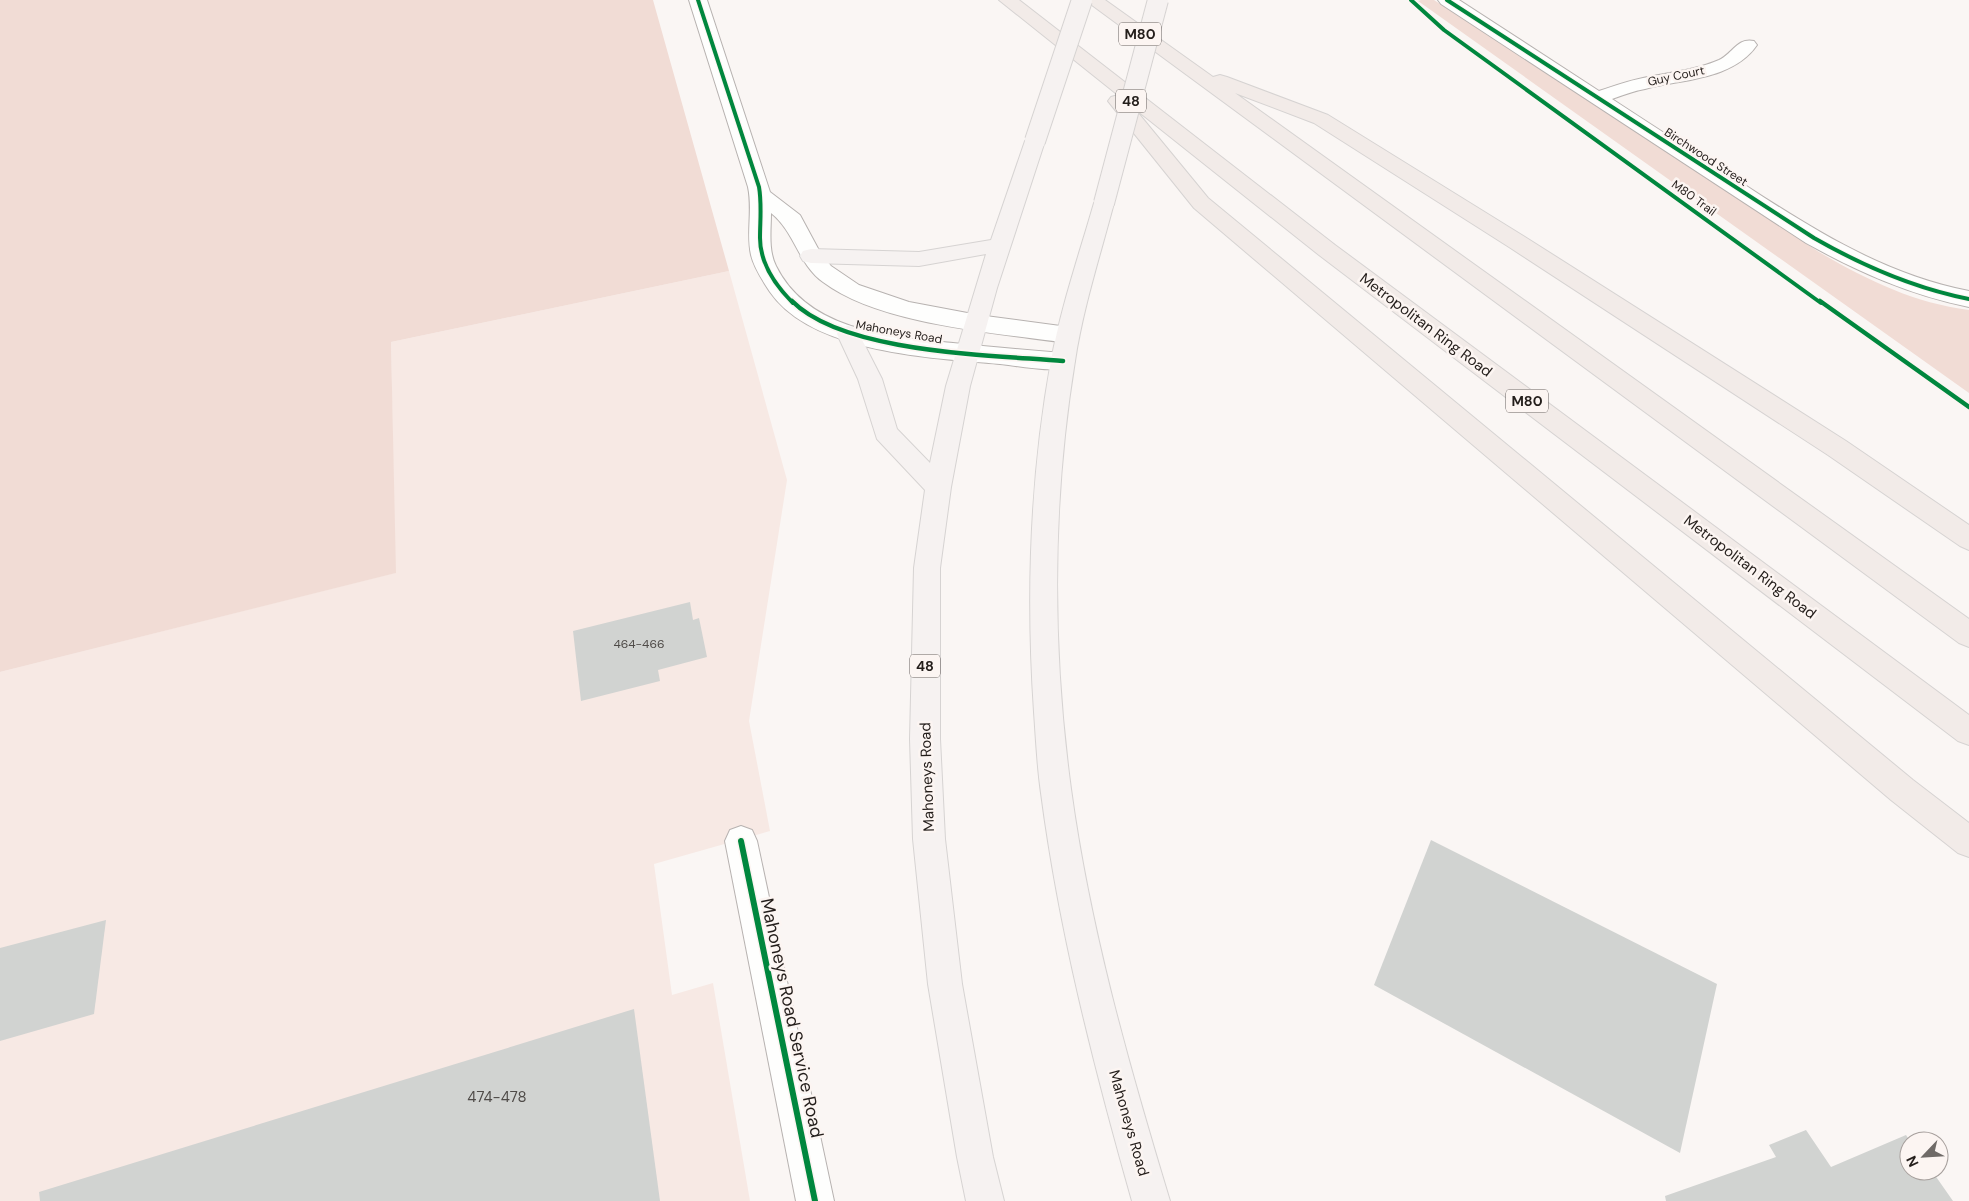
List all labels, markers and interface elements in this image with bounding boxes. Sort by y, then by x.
road number: M80 [1119,22,1161,46]
street label: Guy Court [1646,62,1706,90]
road number: 48 [1116,90,1146,112]
street label: Birchwood Street [1661,124,1751,190]
street label: M80 Trail [1669,176,1719,220]
street label: Metropolitan Ring Road [1356,269,1496,381]
street label: Mahoneys Road [854,317,944,347]
road number: M80 [1506,390,1548,412]
street label: Metropolitan Ring Road [1680,511,1820,623]
house number: 464-466 [614,636,664,652]
road number: 48 [910,654,940,678]
street label: Mahoneys Road [915,722,939,832]
street label: Mahoneys Road Service Road [755,896,829,1140]
street label: Mahoneys Road [1104,1068,1154,1178]
house number: 474-478 [467,1087,527,1107]
north arrow [1899,1131,1949,1181]
text: N [1902,1153,1923,1170]

